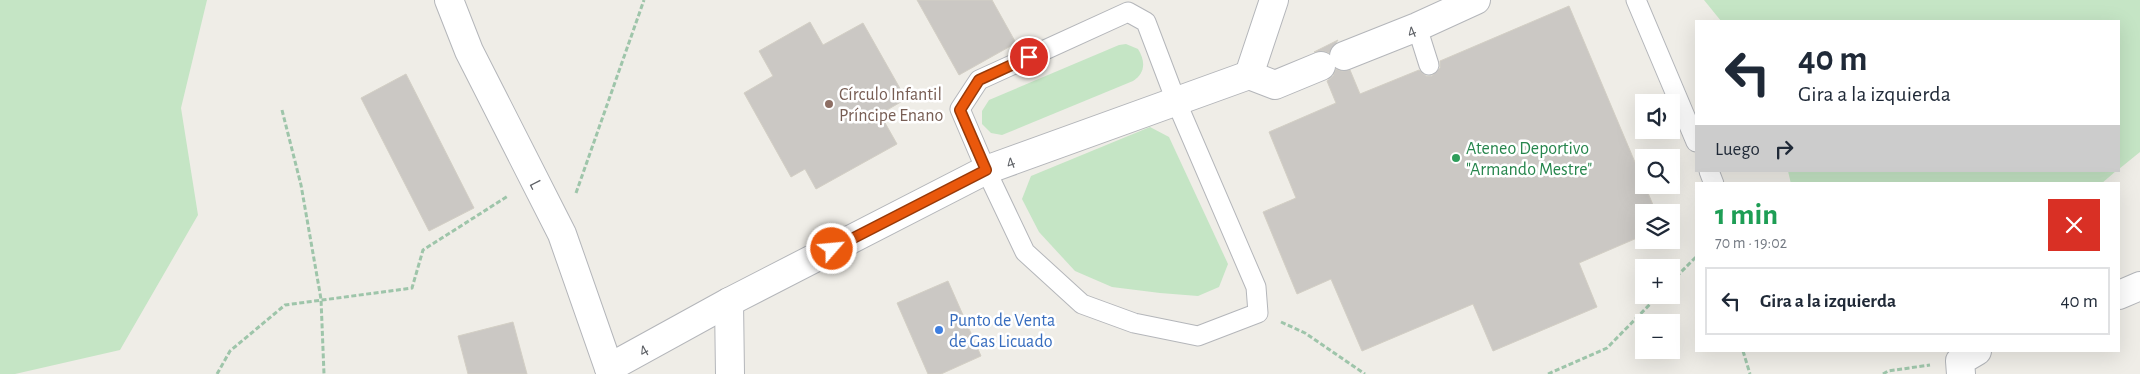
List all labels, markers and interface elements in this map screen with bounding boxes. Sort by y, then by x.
street label: 4 [1404,21,1419,41]
pin [1008,36,1050,78]
icon: left [1715,40,1780,105]
text: 40 m [1798,42,1867,77]
icon: arrive [1015,43,1043,71]
text: Gira a la izquierda [1798,83,1951,105]
place label: Círculo Infantil Príncipe Enano [839,86,943,125]
map controls [1635,94,1680,359]
button: sound [1635,94,1680,139]
marker: Círculo Infantil Príncipe Enano [823,98,835,110]
icon: right [1770,135,1798,163]
place label: Ateneo Deportivo "Armando Mestre" [1466,140,1592,179]
text: Luego [1715,140,1760,159]
button: search [1635,149,1680,194]
street label: 4 [1003,152,1018,172]
marker: Ateneo Deportivo "Armando Mestre" [1450,152,1462,164]
street label: L [525,177,545,192]
button: close [2048,199,2100,251]
text: 1 min [1715,200,1778,230]
button: layers [1635,204,1680,249]
position arrow [805,222,857,274]
text: 70 m · 19:02 [1715,235,1787,251]
button: + [1635,259,1680,304]
icon: left [1717,287,1745,315]
text: Gira a la izquierda [1760,292,1896,311]
text: 40 m [2060,292,2098,311]
place label: Punto de Venta de Gas Licuado [949,312,1055,351]
button: − [1635,314,1680,359]
marker: Punto de Venta de Gas Licuado [933,324,945,336]
street label: 4 [635,340,652,360]

